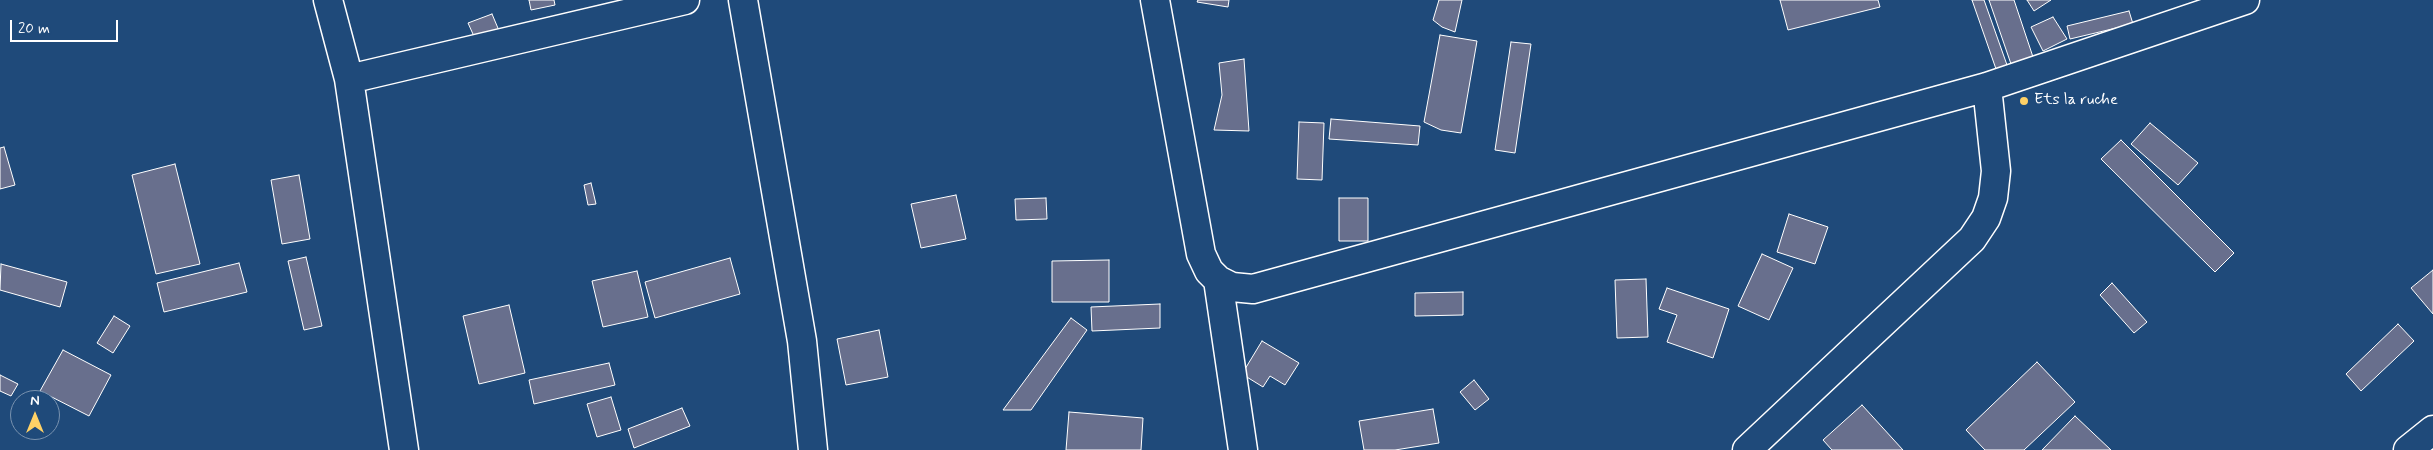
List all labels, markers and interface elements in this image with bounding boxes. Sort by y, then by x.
scale bar [12,10,120,42]
text: 20 m [18,19,50,39]
place label: Ets la ruche [2034,91,2118,111]
marker: Ets la ruche [2018,95,2030,107]
north arrow [10,390,60,440]
text: N [30,392,40,410]

